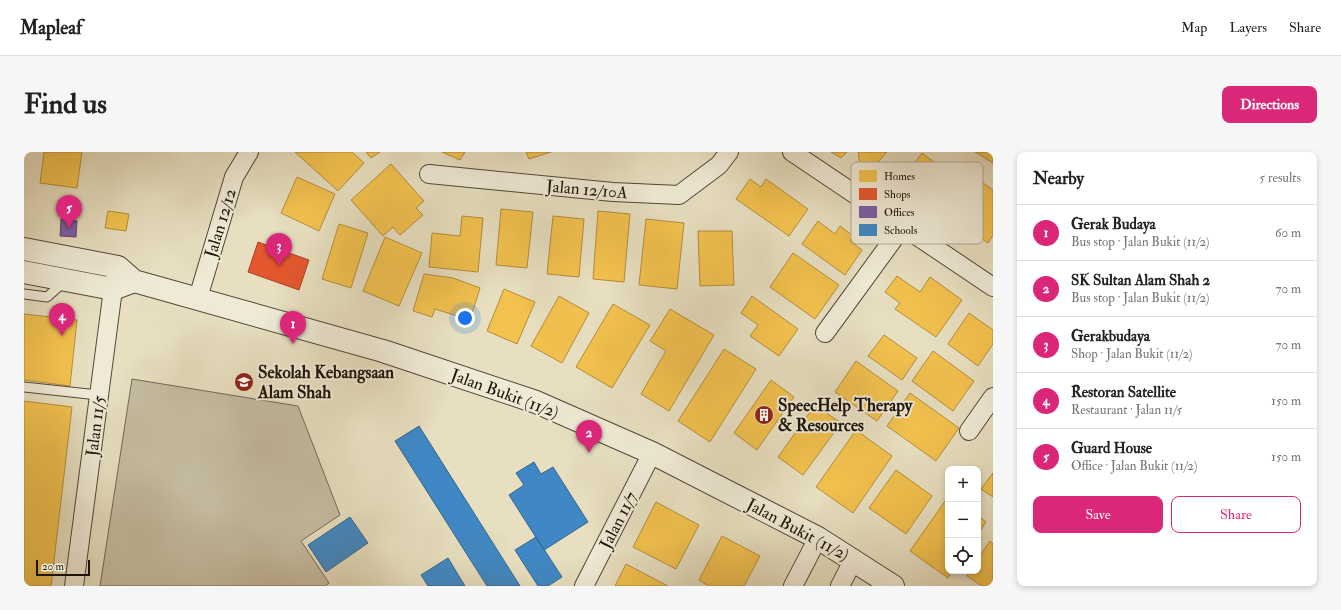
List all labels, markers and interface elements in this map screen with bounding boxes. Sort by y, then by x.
text: Mapleaf [20,16,82,40]
text: Map [1181,19,1207,36]
text: Layers [1229,19,1267,36]
text: Share [1289,19,1321,36]
button: Directions [1222,86,1317,123]
text: Find us [24,87,107,122]
legend [851,162,983,244]
text: Nearby [1033,168,1084,189]
text: Homes [884,170,915,183]
text: 5 results [1259,170,1301,186]
street label: Jalan 12/10A [544,175,629,205]
street label: Jalan 12/12 [200,186,242,261]
text: Shops [884,188,911,202]
pin: 5 [56,195,82,228]
text: Offices [884,206,915,219]
text: Gerak Budaya [1071,215,1156,234]
text: Schools [884,224,918,237]
text: 1 [1044,225,1048,241]
text: 60 m [1275,225,1301,241]
pin: 3 [266,233,292,266]
text: Bus stop · Jalan Bukit (11/2) [1071,234,1210,250]
text: SK Sultan Alam Shah 2 [1071,271,1210,290]
text: 2 [1043,281,1049,297]
text: 70 m [1276,281,1301,297]
text: Bus stop · Jalan Bukit (11/2) [1071,290,1210,306]
pin: 4 [49,303,75,336]
your location [455,308,475,328]
pin: 1 [280,311,306,344]
text: Gerakbudaya [1071,327,1150,346]
text: 3 [1044,337,1049,353]
text: 70 m [1276,337,1301,353]
text: Shop · Jalan Bukit (11/2) [1071,346,1192,362]
place label: Sekolah Kebangsaan Alam Shah [257,362,394,403]
street label: Jalan Bukit (11/2) [447,364,562,424]
school or university icon: Sekolah Kebangsaan Alam Shah [233,371,255,393]
text: Restoran Satellite [1071,383,1176,402]
text: 4 [1042,393,1050,409]
text: 150 m [1271,393,1301,409]
street label: Jalan 11/5 [81,394,111,459]
place label: SpeecHelp Therapy & Resources [778,395,913,436]
text: Restaurant · Jalan 11/5 [1071,402,1182,418]
building icon: SpeecHelp Therapy & Resources [753,404,775,426]
pin: 2 [576,420,602,453]
text: Guard House [1071,439,1152,458]
text: 5 [1043,449,1049,465]
text: 150 m [1271,449,1301,465]
text: Office · Jalan Bukit (11/2) [1071,458,1197,474]
map controls [945,466,981,574]
button: + [945,466,981,502]
street label: Jalan 11/7 [595,488,643,554]
street label: Jalan Bukit (11/2) [742,493,853,566]
button: Save [1033,496,1163,533]
button: Share [1171,496,1301,533]
button: − [945,502,981,538]
button: locate [945,538,981,574]
scale bar [36,558,90,577]
text: 20 m [42,560,64,573]

